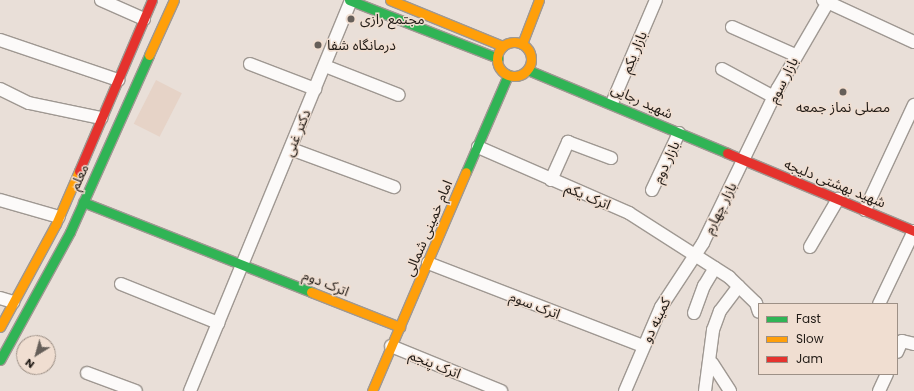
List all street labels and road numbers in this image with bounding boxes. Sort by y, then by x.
street label: بازار یکم [618,28,650,76]
street label: بازار سوم [764,54,802,106]
street label: شهید رجایی [608,80,676,122]
street label: دکتر غنی [280,107,314,159]
street label: بازار دوم [649,138,683,186]
street label: شهید بهشتی دلیجه [782,155,888,211]
street label: معلم [66,161,92,193]
street label: امام خمینی شمالی [400,177,456,279]
street label: اترک یکم [563,179,613,213]
street label: بازار چهارم [700,179,740,237]
street label: اترک دوم [300,266,352,300]
street label: اترک سوم [507,288,563,322]
street label: کمینه دو [638,295,674,345]
street label: اترک پنجم [407,346,463,382]

